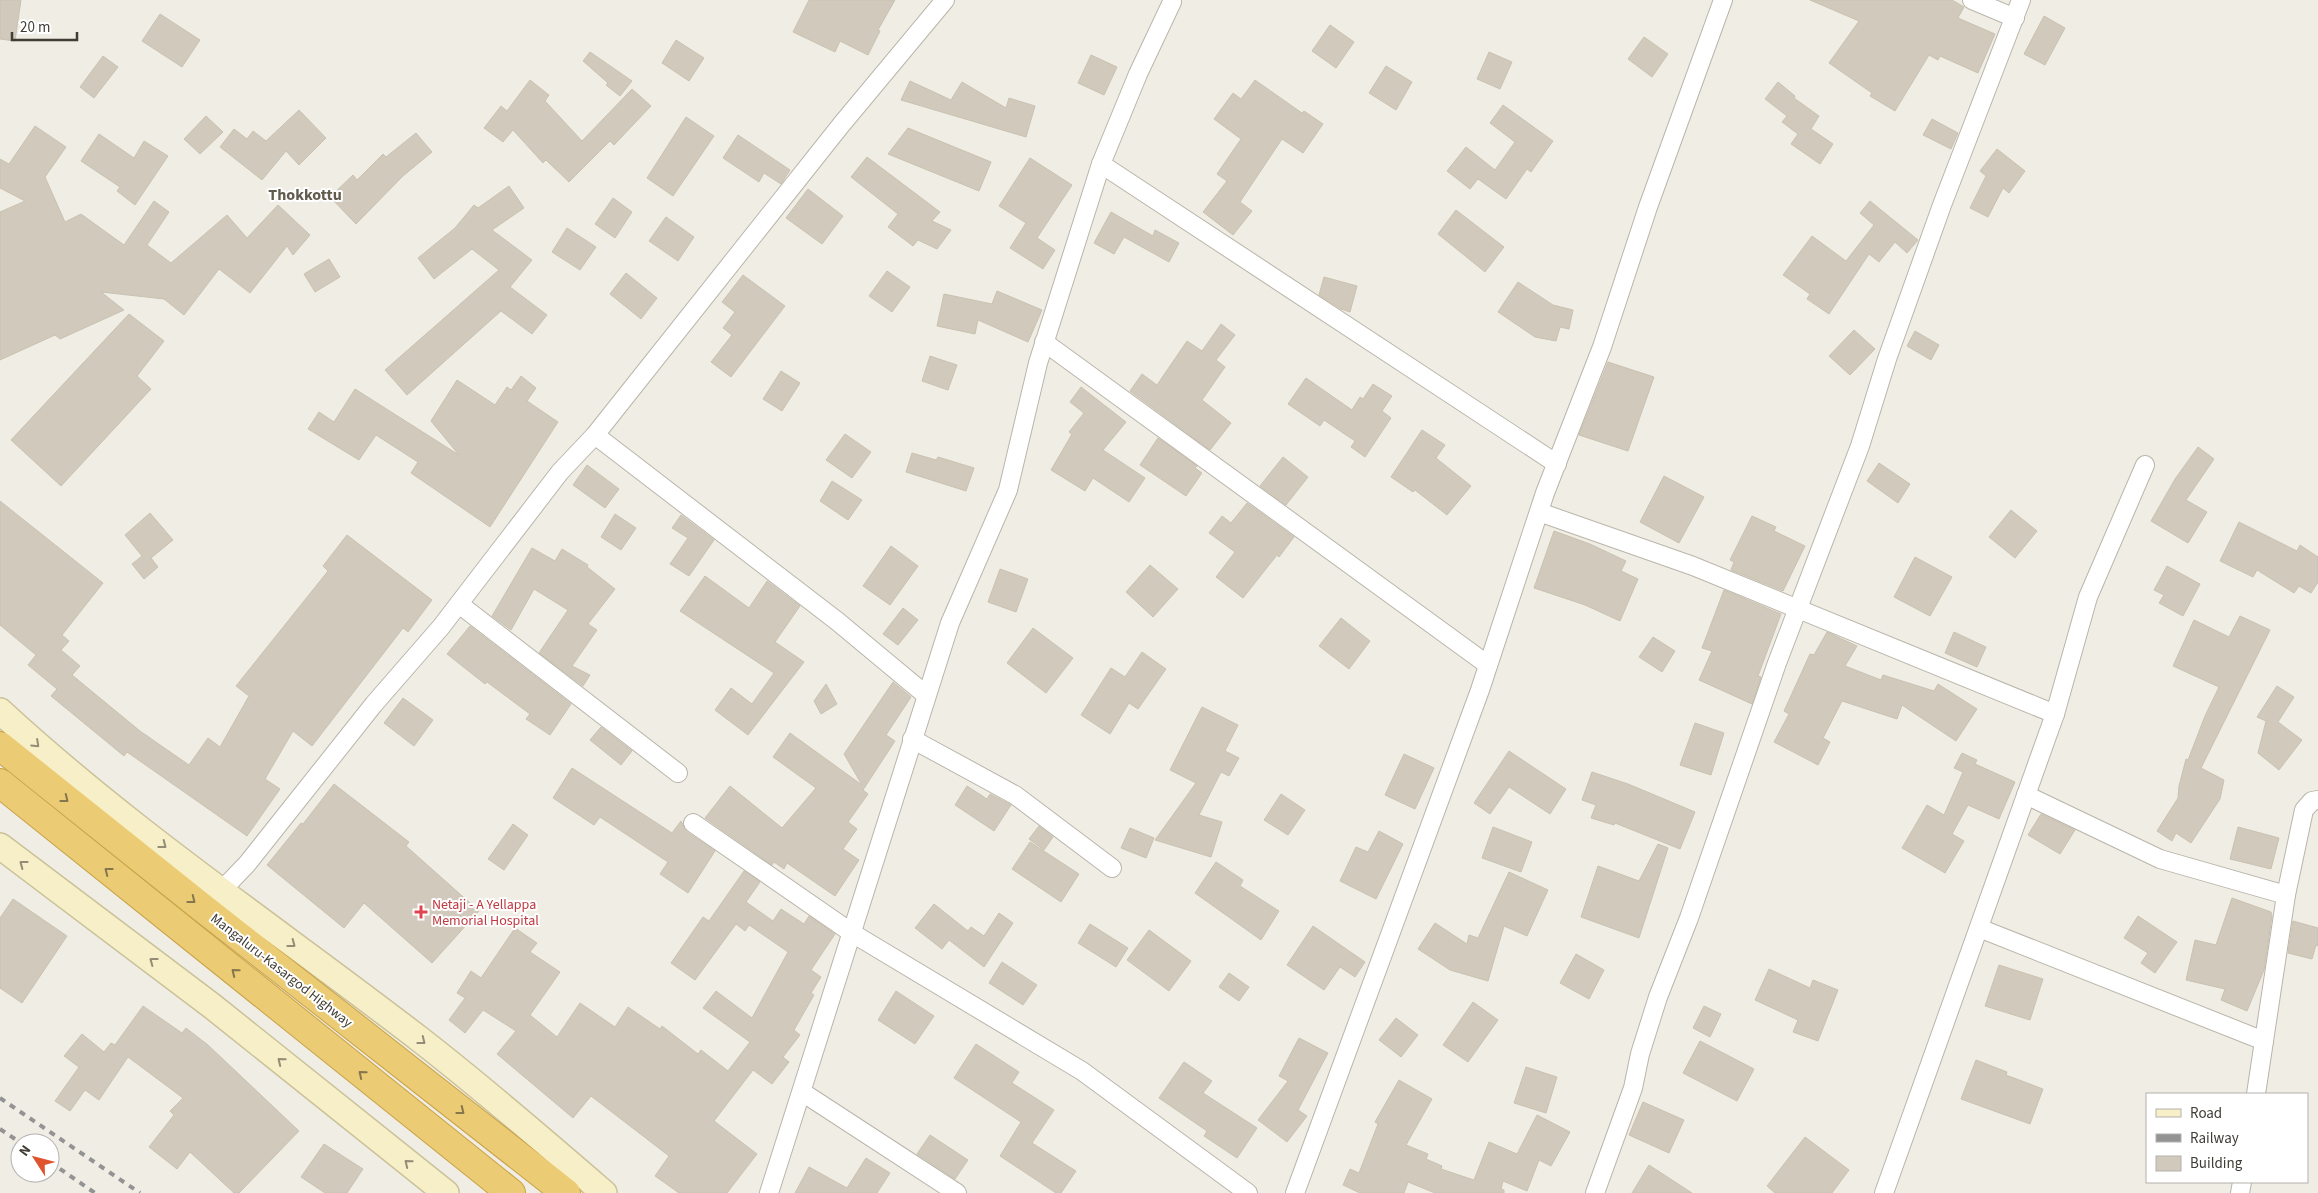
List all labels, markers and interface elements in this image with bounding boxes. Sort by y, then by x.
scale bar [12,10,78,42]
text: 20 m [20,17,50,38]
district label: Thokkottu [268,184,342,206]
one-way arrow [30,738,39,747]
one-way arrow [59,793,68,801]
one-way arrow [157,840,166,848]
one-way arrow [20,861,29,869]
one-way arrow [105,868,114,876]
one-way arrow [186,894,195,902]
place label: Netaji - A Yellappa Memorial Hospital [432,895,539,931]
marker: Netaji - A Yellappa Memorial Hospital [414,905,428,919]
street label: Mangaluru-Kasargod Highway [206,909,357,1033]
one-way arrow [286,938,296,947]
one-way arrow [150,959,159,967]
one-way arrow [232,968,241,977]
one-way arrow [416,1036,425,1044]
one-way arrow [278,1059,287,1067]
one-way arrow [359,1071,368,1079]
legend [2146,1093,2308,1183]
text: Road [2190,1103,2222,1124]
one-way arrow [455,1106,464,1114]
text: Railway [2190,1128,2239,1149]
north arrow [10,1133,60,1183]
text: N [14,1141,36,1161]
text: Building [2190,1153,2243,1174]
one-way arrow [405,1160,414,1168]

